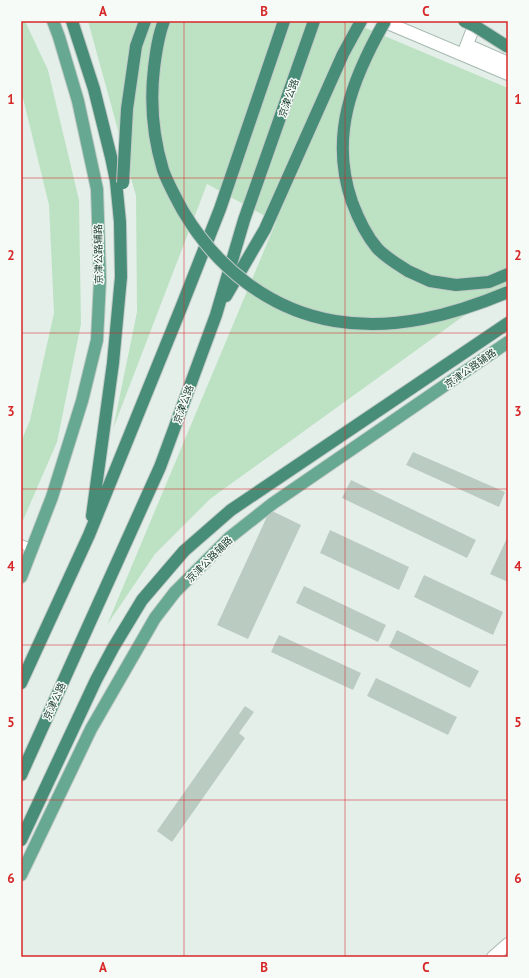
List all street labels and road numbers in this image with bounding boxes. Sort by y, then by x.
street label: 京津公路 [276,77,301,119]
street label: 京津公路辅路 [91,224,106,284]
street label: 京津公路辅路 [442,346,499,391]
street label: 京津公路 [171,383,196,425]
street label: 京津公路辅路 [184,534,235,585]
street label: 京津公路 [40,680,69,722]

